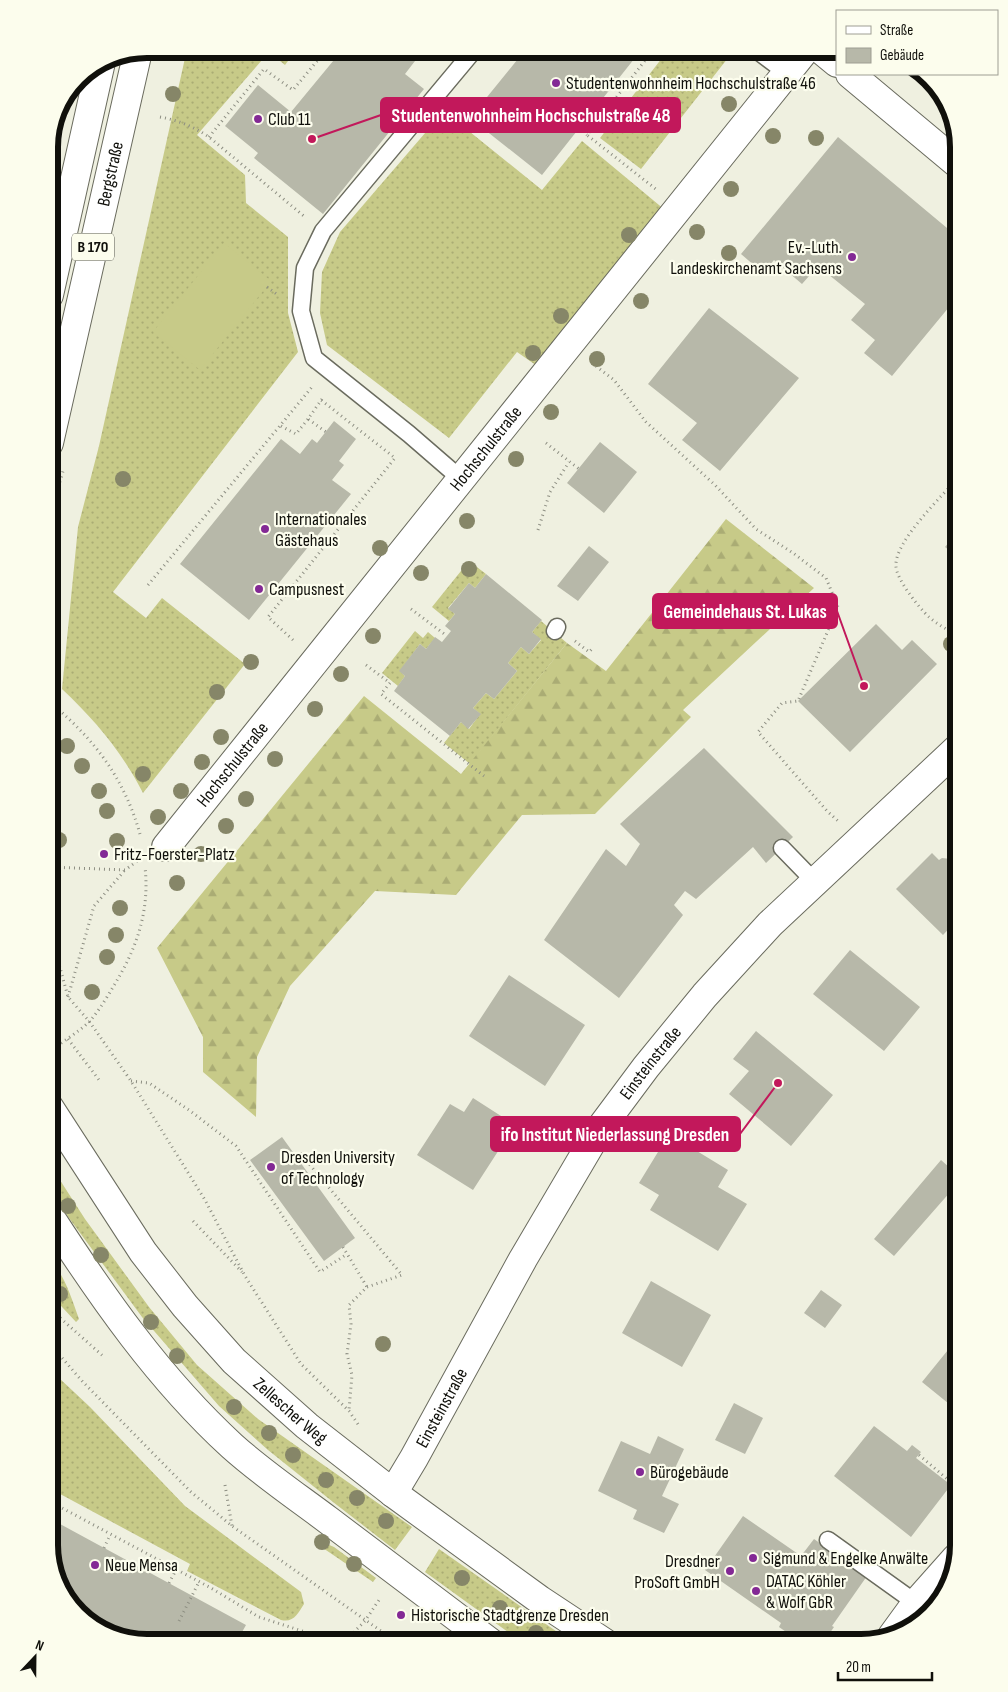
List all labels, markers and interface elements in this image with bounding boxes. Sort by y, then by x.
legend [836,10,998,75]
text: Straße [880,21,913,40]
text: Gebäude [880,46,924,65]
place label: Studentenwohnheim Hochschulstraße 46 [566,73,816,94]
marker: Studentenwohnheim Hochschulstraße 46 [550,77,562,89]
callout: Studentenwohnheim Hochschulstraße 48 [381,98,680,132]
text: Studentenwohnheim Hochschulstraße 48 [392,105,670,128]
place label: Club 11 [268,109,311,130]
marker: Club 11 [252,113,264,125]
street label: Bergstraße [93,139,128,208]
road number: B 170 [72,233,114,260]
place label: Ev.-Luth. Landeskirchenamt Sachsens [670,237,842,279]
marker: Ev.-Luth. Landeskirchenamt Sachsens [846,251,858,263]
street label: Hochschulstraße [445,402,526,495]
place label: Internationales Gästehaus [275,509,367,551]
marker: Internationales Gästehaus [259,523,271,535]
place label: Campusnest [269,579,345,600]
marker: Campusnest [253,583,265,595]
callout: Gemeindehaus St. Lukas [653,594,837,628]
text: Gemeindehaus St. Lukas [663,601,827,624]
street label: Hochschulstraße [192,718,273,811]
place label: Fritz-Foerster-Platz [114,844,235,865]
marker: Fritz-Foerster-Platz [98,848,110,860]
street label: Einsteinstraße [615,1022,686,1103]
callout: ifo Institut Niederlassung Dresden [491,1117,740,1151]
text: ifo Institut Niederlassung Dresden [501,1124,729,1147]
place label: Dresden University of Technology [281,1147,395,1189]
marker: Dresden University of Technology [265,1161,277,1173]
street label: Einsteinstraße [411,1365,472,1451]
street label: Zellescher Weg [249,1373,331,1448]
place label: Bürogebäude [650,1462,729,1483]
marker: Bürogebäude [634,1466,646,1478]
place label: Sigmund & Engelke Anwälte [763,1548,928,1569]
place label: Dresdner ProSoft GmbH [634,1551,720,1593]
marker: Sigmund & Engelke Anwälte [747,1552,759,1564]
place label: Neue Mensa [105,1555,178,1576]
marker: Neue Mensa [89,1559,101,1571]
marker: Dresdner ProSoft GmbH [724,1565,736,1577]
place label: DATAC Köhler & Wolf GbR [766,1571,846,1613]
marker: DATAC Köhler & Wolf GbR [750,1585,762,1597]
place label: Historische Stadtgrenze Dresden [411,1605,609,1626]
marker: Historische Stadtgrenze Dresden [395,1609,407,1621]
north arrow [10,1632,60,1682]
text: N [33,1636,46,1655]
scale bar [838,1650,932,1682]
text: 20 m [846,1658,871,1677]

